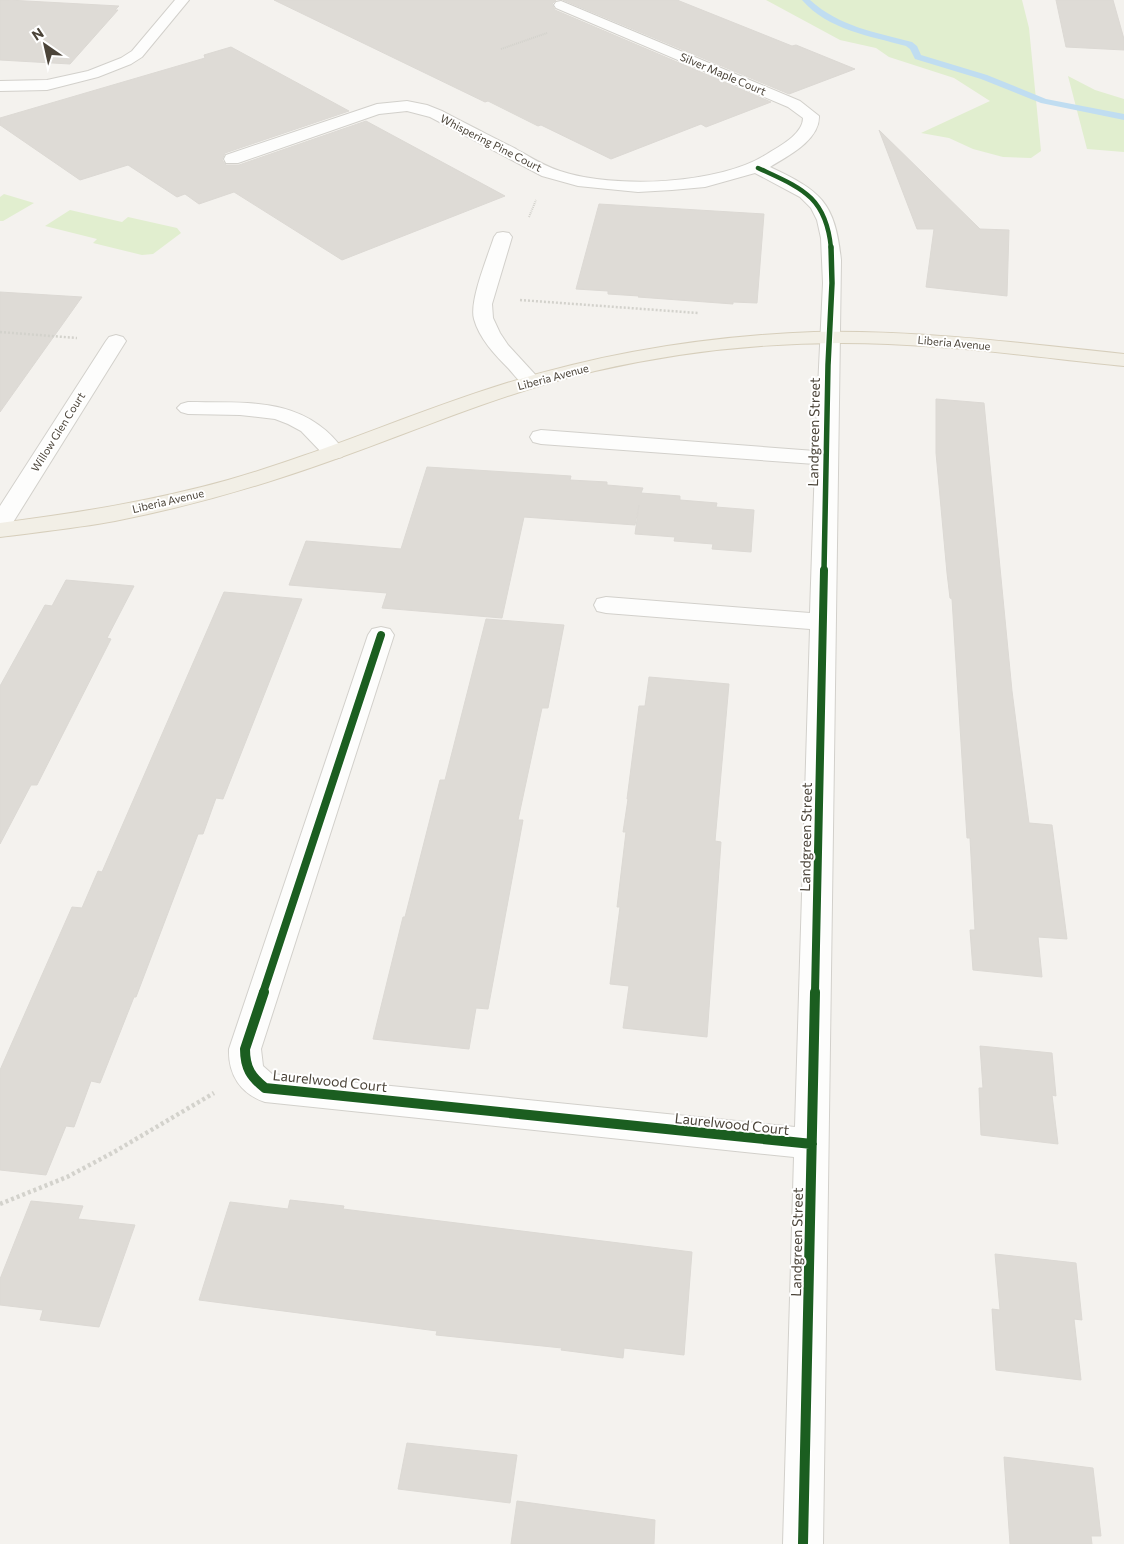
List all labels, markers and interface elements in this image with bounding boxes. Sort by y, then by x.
north arrow [20,20,70,70]
text: N [28,24,47,44]
street label: Silver Maple Court [678,50,769,98]
street label: Whispering Pine Court [438,111,545,174]
street label: Liberia Avenue [917,333,991,352]
street label: Liberia Avenue [516,361,590,392]
street label: Landgreen Street [804,377,823,487]
street label: Willow Glen Court [28,389,87,474]
street label: Liberia Avenue [131,486,205,515]
street label: Landgreen Street [796,782,815,892]
street label: Laurelwood Court [272,1066,388,1095]
street label: Laurelwood Court [674,1109,790,1138]
street label: Landgreen Street [787,1187,806,1297]

